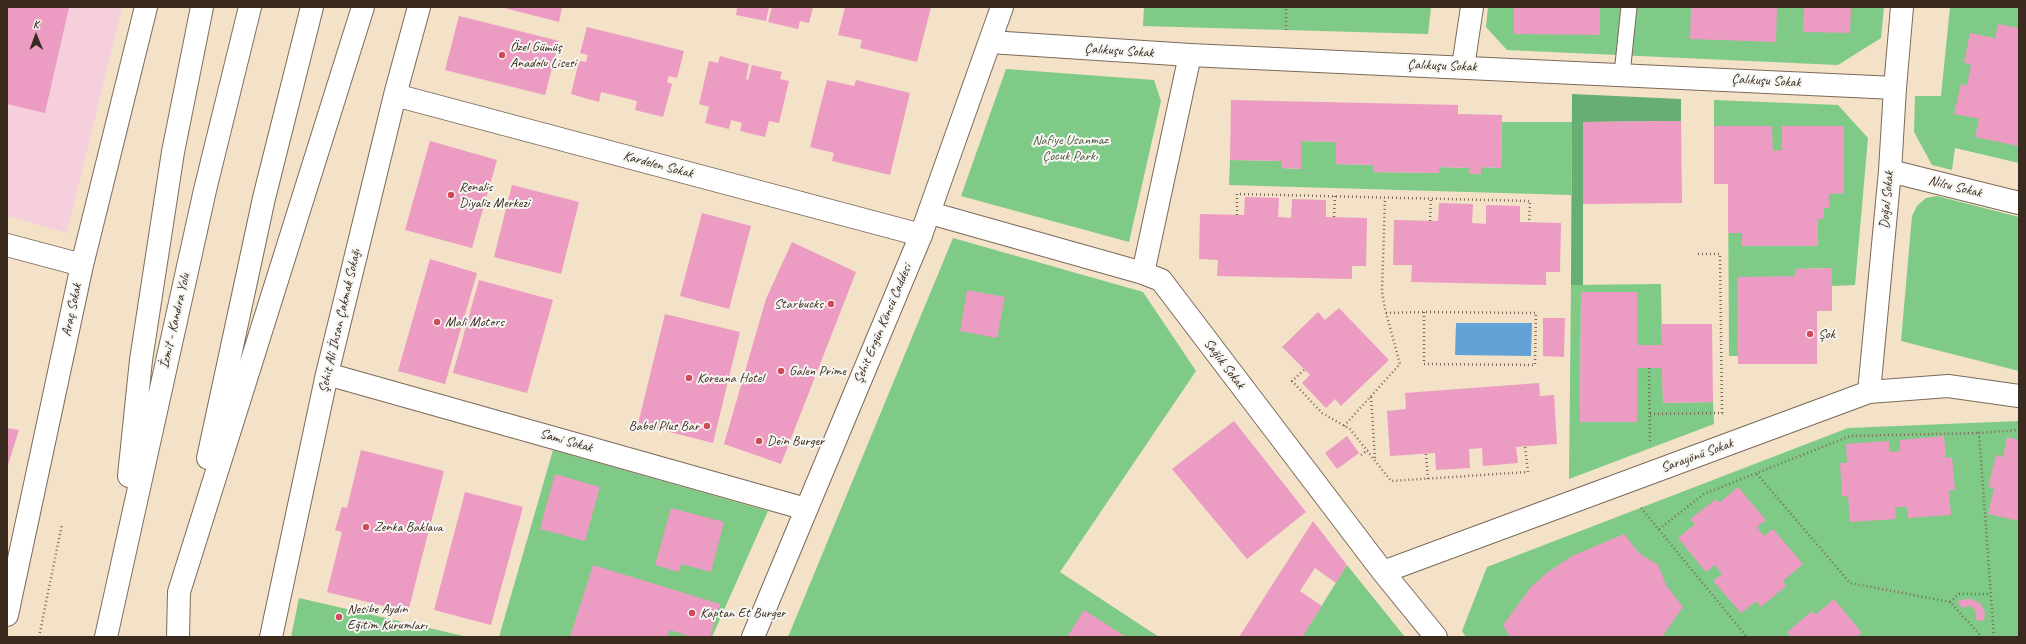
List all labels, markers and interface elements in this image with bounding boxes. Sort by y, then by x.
north arrow [16,16,56,56]
text: K [33,17,39,31]
place label: Özel Gümüş Anadolu Lisesi [510,39,576,72]
street label: Çalıkuşu Sokak [1084,40,1154,62]
marker: Özel Gümüş Anadolu Lisesi [497,50,507,60]
street label: Çalıkuşu Sokak [1407,56,1477,76]
street label: Çalıkuşu Sokak [1731,71,1801,91]
park label: Nafiye Usanmaz Çocuk Parkı [1032,132,1108,164]
street label: Kardelen Sokak [621,148,695,182]
street label: Doğal Sokak [1876,171,1898,229]
street label: Nilsu Sokak [1927,172,1983,202]
place label: Renalis Diyaliz Merkezi [459,179,529,212]
marker: Renalis Diyaliz Merkezi [446,190,456,200]
street label: Şehit Ali İhsan Çakmak Sokağı [315,247,365,395]
street label: Şehit Ergün Köncü Caddesi [850,262,916,386]
street label: İzmit - Kandıra Yolu [156,272,194,370]
street label: Araç Sokak [58,282,86,338]
place label: Starbucks [774,296,823,312]
marker: Starbucks [826,299,836,309]
place label: Mali Motors [445,314,504,330]
marker: Mali Motors [432,317,442,327]
place label: Şok [1818,326,1835,342]
marker: Şok [1805,329,1815,339]
street label: Sağlık Sokak [1200,336,1248,392]
place label: Galen Prime [789,363,846,379]
marker: Galen Prime [776,366,786,376]
place label: Koreana Hotel [697,370,764,386]
marker: Koreana Hotel [684,373,694,383]
place label: Babel Plus Bar [628,418,699,434]
marker: Babel Plus Bar [702,421,712,431]
street label: Sami Sokak [538,425,594,457]
place label: Dein Burger [767,433,824,449]
street label: Sarayönü Sokak [1659,435,1735,477]
marker: Dein Burger [754,436,764,446]
place label: Zenka Baklava [374,519,443,535]
marker: Zenka Baklava [361,522,371,532]
place label: Nesibe Aydın Eğitim Kurumları [347,601,427,634]
place label: Kaptan Et Burger [700,605,785,621]
marker: Kaptan Et Burger [687,608,697,618]
marker: Nesibe Aydın Eğitim Kurumları [334,612,344,622]

